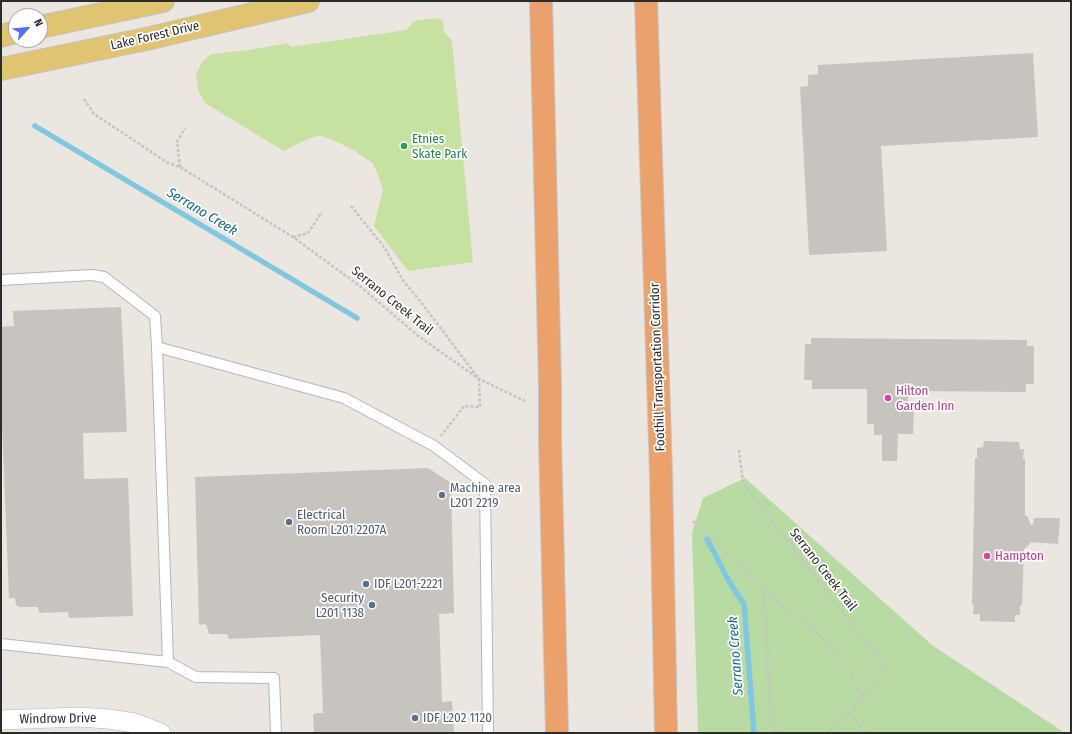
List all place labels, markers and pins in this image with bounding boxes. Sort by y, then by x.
place label: Etnies Skate Park [412,131,467,162]
marker: Etnies Skate Park [399,141,409,151]
place label: Hilton Garden Inn [896,383,954,414]
marker: Hilton Garden Inn [883,393,893,403]
place label: Machine area L201 2219 [450,480,521,511]
marker: Machine area L201 2219 [437,490,447,500]
place label: Electrical Room L201 2207A [297,507,386,538]
marker: Electrical Room L201 2207A [284,517,294,527]
place label: Hampton [995,548,1044,564]
marker: Hampton [982,551,992,561]
place label: IDF L201-2221 [374,576,443,592]
marker: IDF L201-2221 [361,579,371,589]
place label: Security L201 1138 [316,590,364,621]
marker: Security L201 1138 [367,600,377,610]
place label: IDF L202 1120 [423,710,492,726]
marker: IDF L202 1120 [410,713,420,723]

